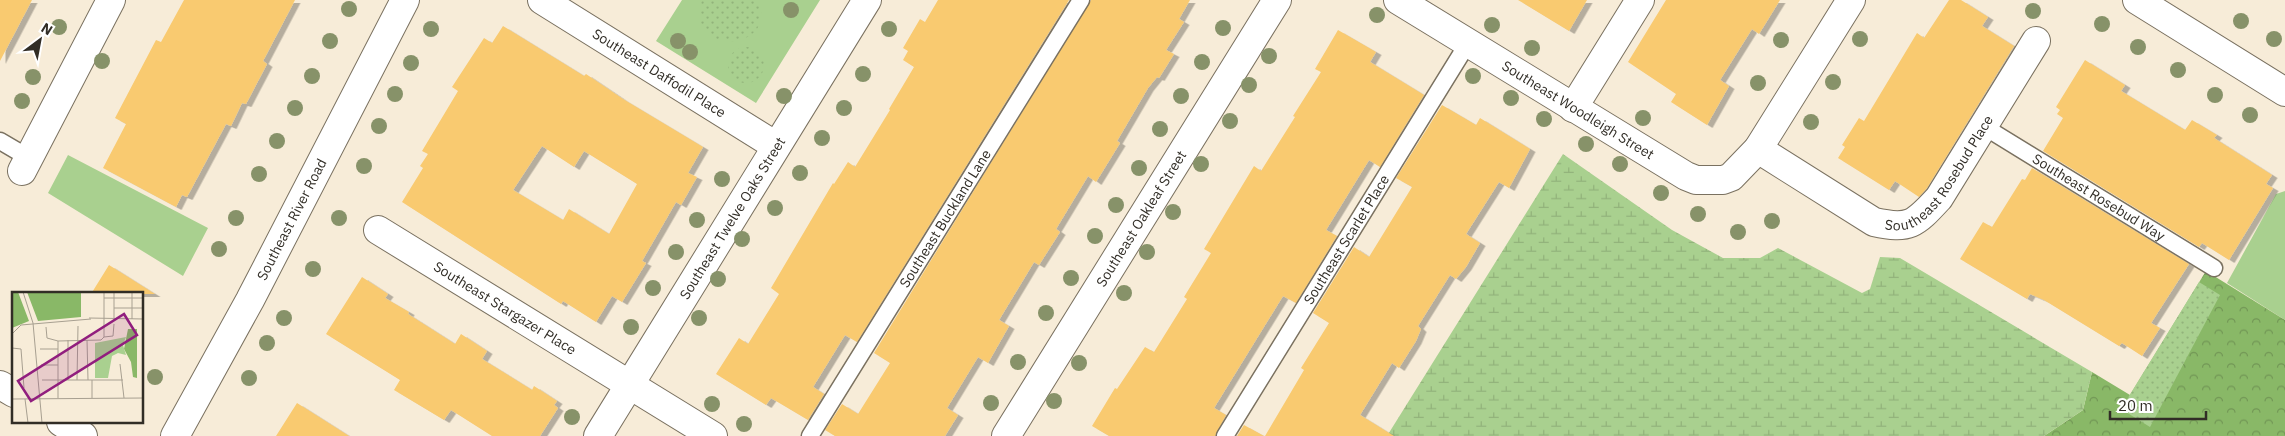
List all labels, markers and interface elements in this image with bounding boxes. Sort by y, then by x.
north arrow [15,15,65,65]
text: N [38,19,56,39]
street label: Southeast Daffodil Place [589,25,729,122]
street label: Southeast Woodleigh Street [1499,57,1658,163]
street label: Southeast Rosebud Place [1884,112,1997,234]
street label: Southeast Twelve Oaks Street [676,134,789,303]
street label: Southeast Buckland Lane [895,146,995,291]
street label: Southeast Oakleaf Street [1092,147,1190,290]
street label: Southeast Rosebud Way [2029,150,2168,245]
street label: Southeast River Road [253,156,331,283]
street label: Southeast Scarlet Place [1300,171,1393,308]
street label: Southeast Stargazer Place [430,257,580,359]
inset map [12,292,144,424]
scale bar [2110,388,2206,420]
text: 20 m [2118,396,2153,415]

